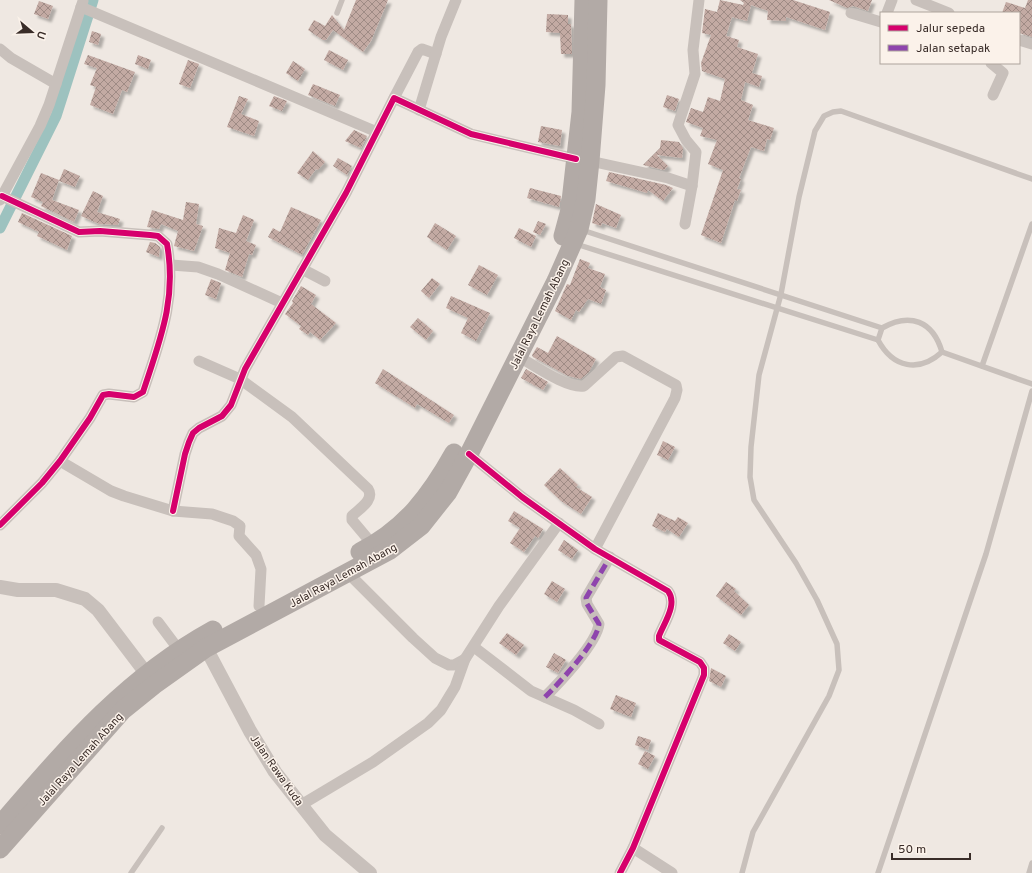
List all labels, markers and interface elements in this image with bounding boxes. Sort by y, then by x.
north arrow [12,12,52,52]
legend [880,12,1020,64]
text: Jalur sepeda [916,21,985,37]
text: U [33,29,48,41]
text: Jalan setapak [916,41,990,57]
street label: Jalal Raya Lemah Abang [507,257,573,372]
street label: Jalal Raya Lemah Abang [287,540,400,611]
street label: Jalal Raya Lemah Abang [35,710,126,809]
street label: Jalan Rawa Kuda [246,732,306,809]
scale bar [892,835,970,861]
text: 50 m [898,842,926,858]

